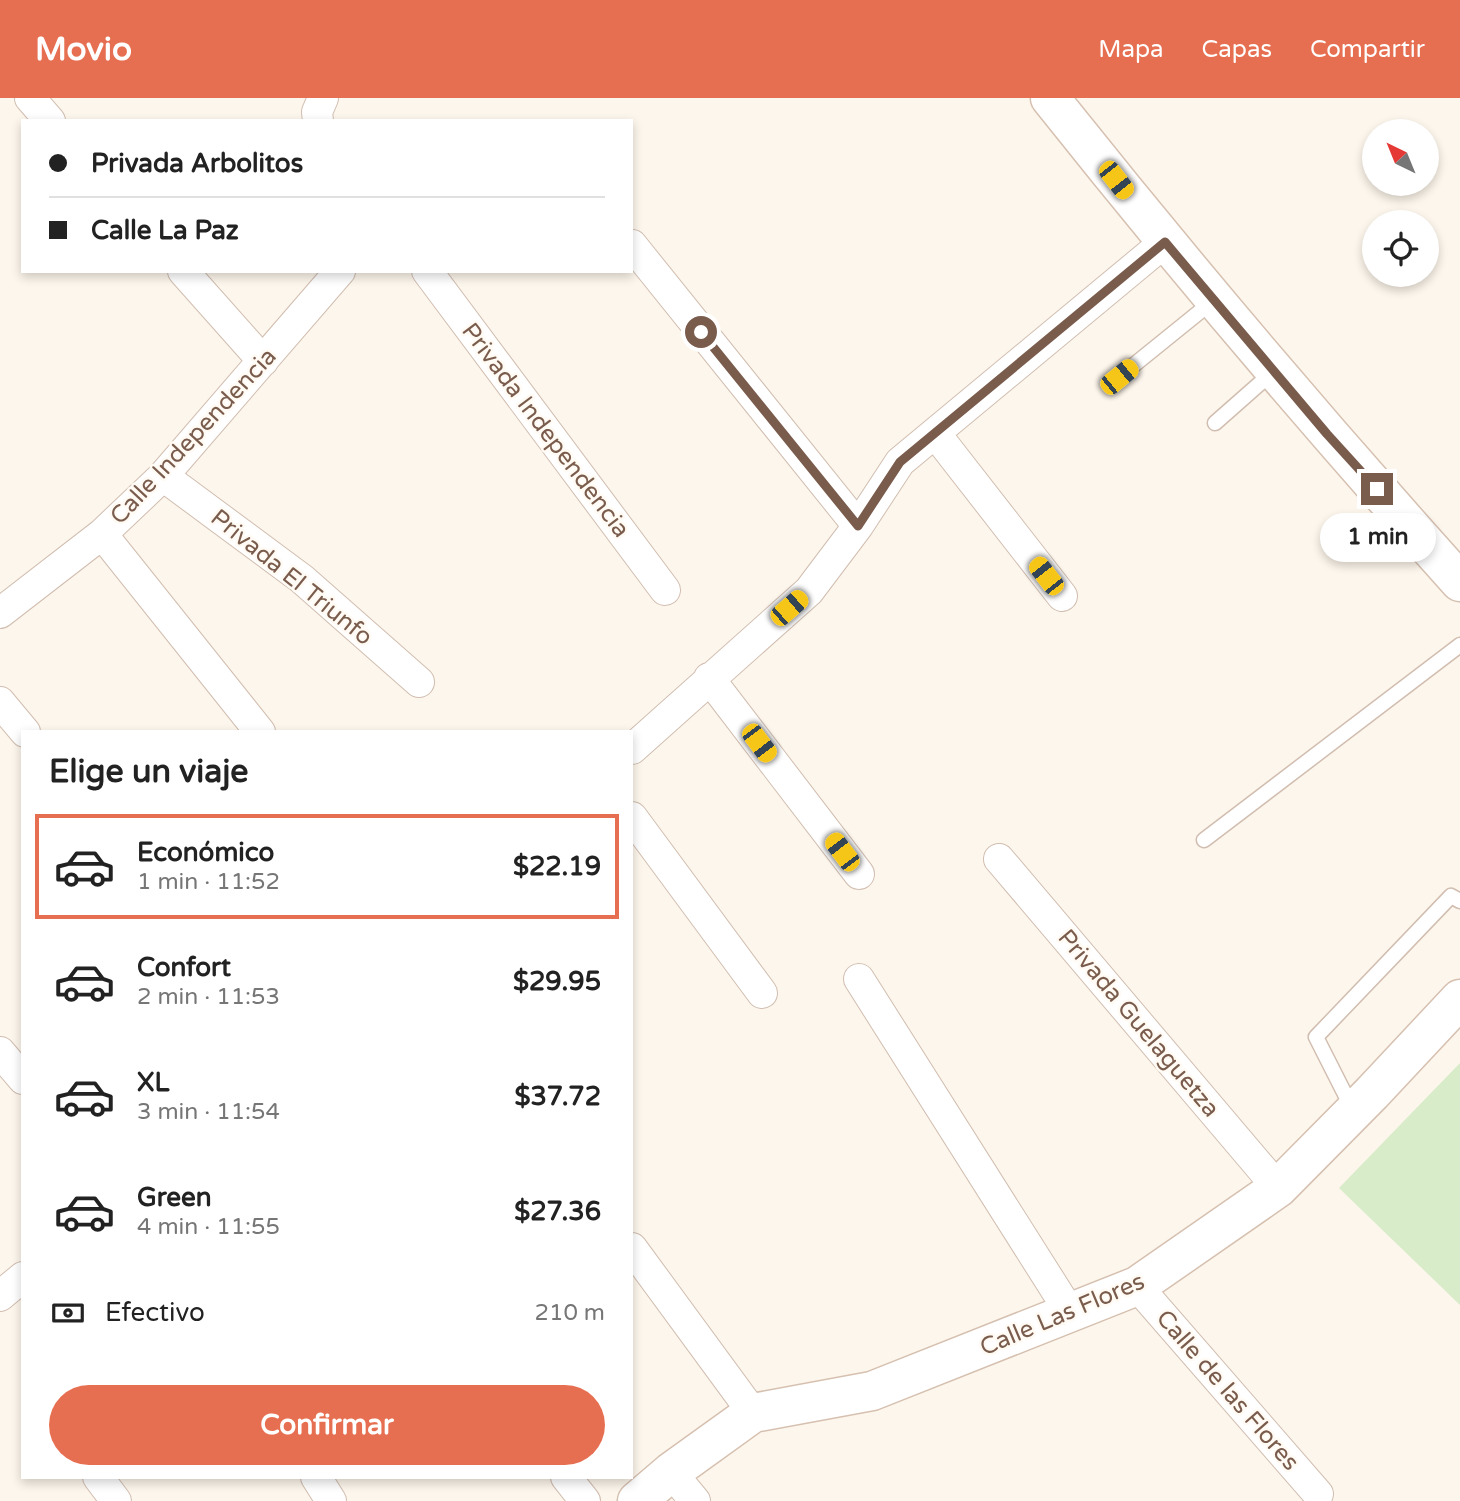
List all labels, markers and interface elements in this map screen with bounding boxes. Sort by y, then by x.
text: Movio [35,30,132,69]
text: Mapa [1098,35,1164,64]
text: Capas [1202,35,1272,64]
text: Compartir [1310,35,1425,64]
north arrow [1362,119,1438,196]
map controls [1362,119,1439,287]
text: Privada Arbolitos [91,148,303,179]
car [1095,157,1138,203]
button: locate [1362,210,1439,287]
text: Calle La Paz [91,215,239,246]
route start [685,316,717,348]
street label: Privada Independencia [456,317,636,543]
street label: Calle Independencia [104,342,283,531]
car [1097,356,1142,398]
route end [1361,473,1393,505]
street label: Privada El Triunfo [205,503,378,652]
callout: 1 min [1319,514,1435,562]
text: 1 min [1347,523,1409,551]
car [1025,553,1068,599]
car [767,586,812,630]
car [738,720,781,766]
text: Elige un viaje [49,753,248,791]
car [821,829,864,875]
icon: car [53,835,116,898]
text: Económico [137,837,274,868]
text: $22.19 [513,851,601,882]
text: 1 min · 11:52 [137,868,280,896]
street label: Privada Guelaguetza [1052,924,1226,1123]
icon: car [53,950,116,1013]
text: Confort [137,952,231,983]
text: $29.95 [513,966,601,997]
text: 2 min · 11:53 [137,983,280,1011]
icon: car [53,1065,116,1128]
text: XL [137,1067,169,1098]
text: $37.72 [514,1081,601,1112]
text: 3 min · 11:54 [137,1098,280,1126]
icon: car [53,1180,116,1243]
text: Green [137,1182,212,1213]
text: $27.36 [514,1196,601,1227]
text: 4 min · 11:55 [137,1213,280,1241]
street label: Calle Las Flores [976,1267,1149,1362]
icon: cash [49,1294,87,1332]
text: Efectivo [105,1297,205,1328]
text: 210 m [535,1299,605,1327]
street label: Calle de las Flores [1150,1304,1305,1476]
button: Confirmar [49,1385,605,1465]

